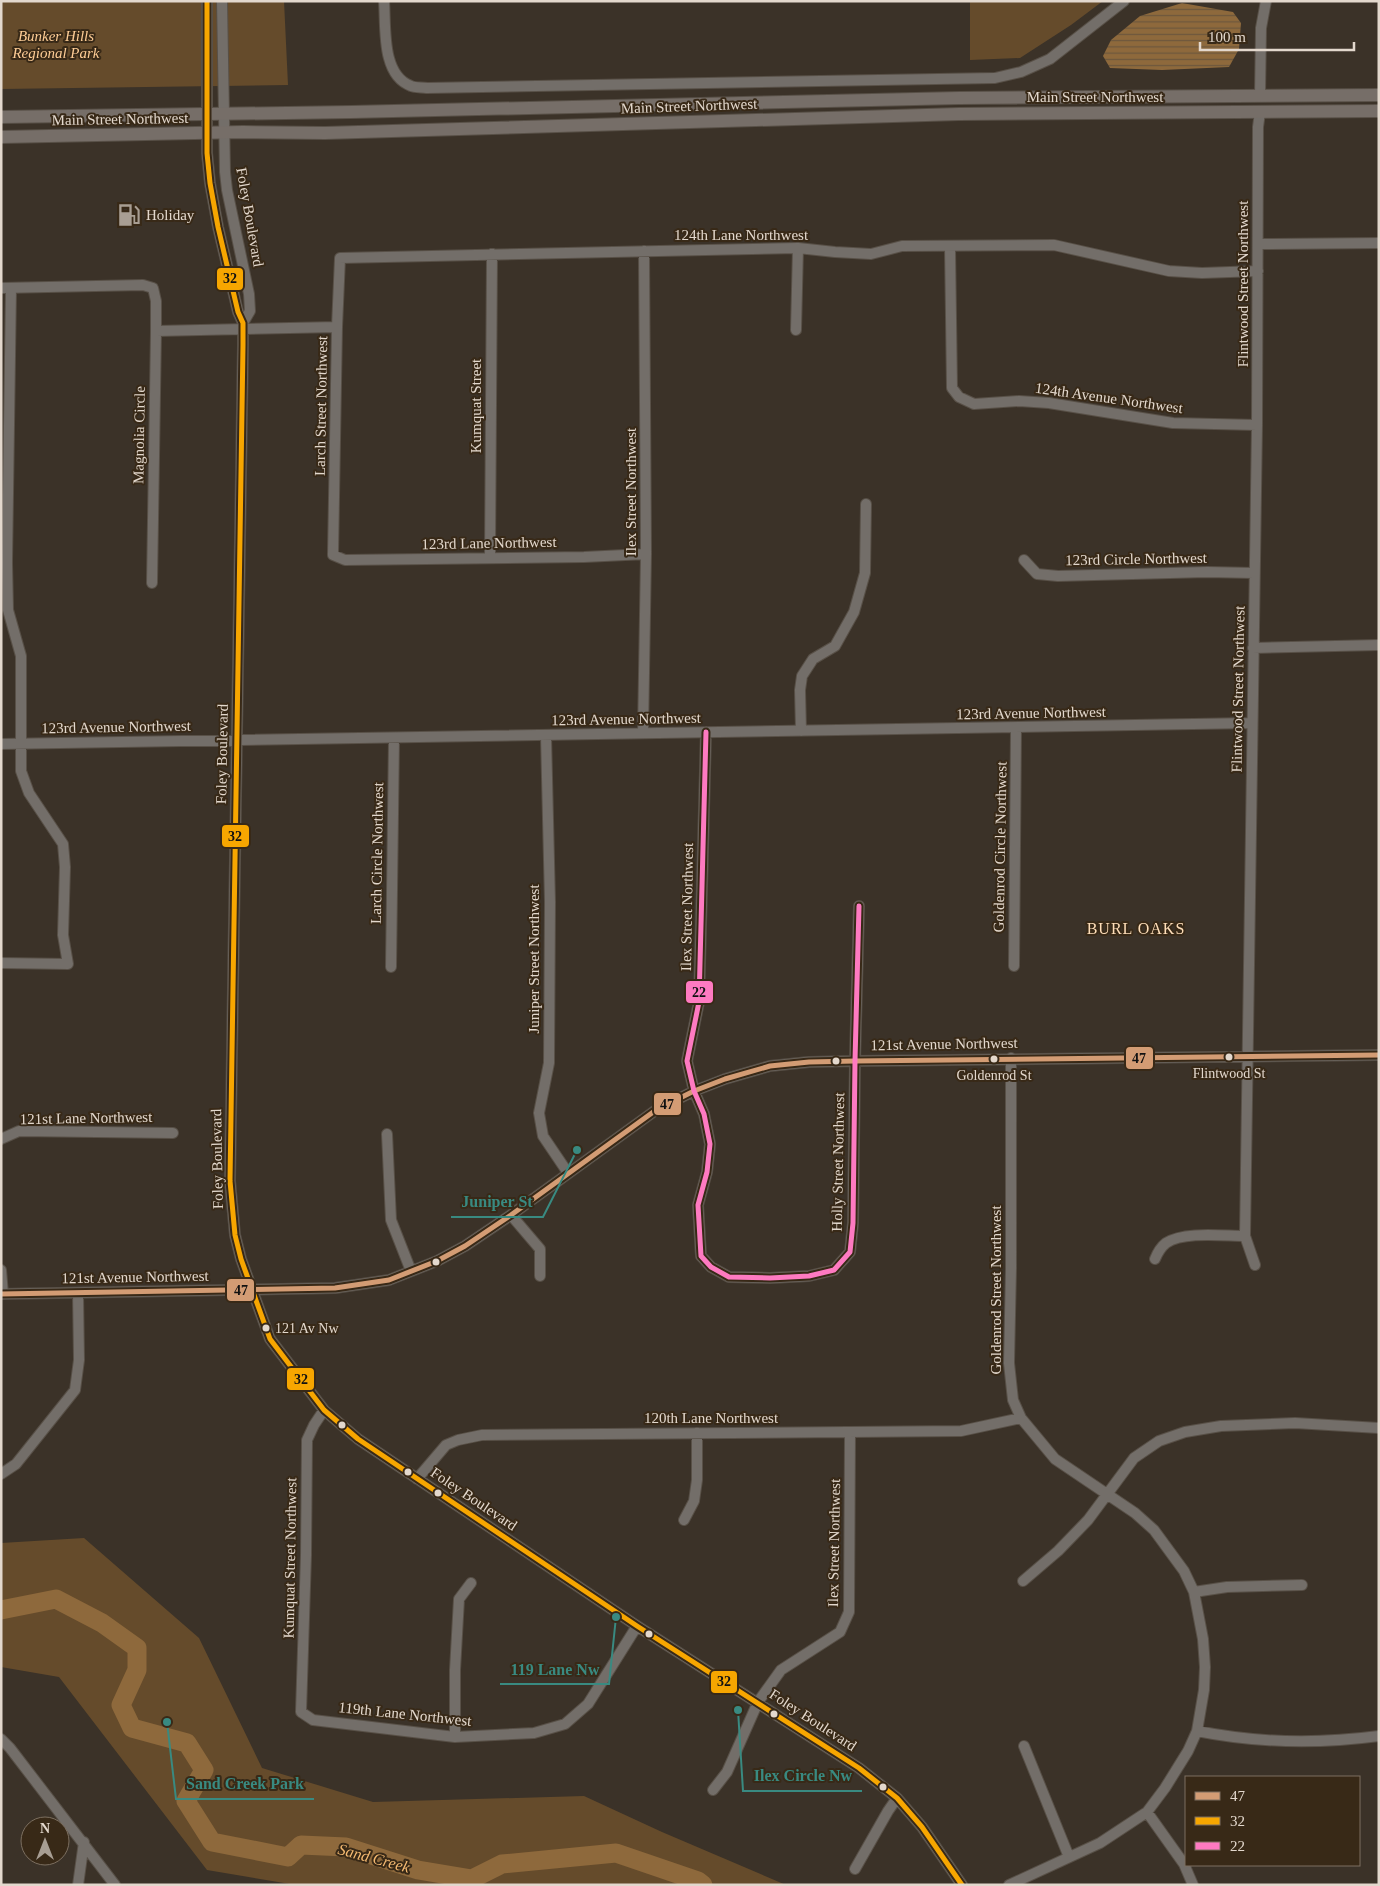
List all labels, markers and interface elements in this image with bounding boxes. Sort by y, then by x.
scale bar [1200,20,1354,52]
park label: Bunker Hills Regional Park [11,28,100,61]
text: 100 m [1208,29,1246,45]
street label: Main Street Northwest [1027,89,1164,105]
street label: Main Street Northwest [620,96,758,116]
street label: Main Street Northwest [52,110,189,128]
street label: Foley Boulevard [233,166,267,268]
street label: Flintwood Street Northwest [1235,200,1251,367]
fuel station icon: Holiday [116,202,142,228]
place label: Holiday [146,207,195,223]
street label: 124th Lane Northwest [674,227,809,243]
line badge: 32 [216,267,244,291]
text: 32 [223,271,237,286]
street label: Larch Street Northwest [312,335,330,476]
street label: Kumquat Street [468,358,484,453]
street label: 124th Avenue Northwest [1034,380,1185,416]
street label: Magnolia Circle [130,386,148,484]
street label: Ilex Street Northwest [623,427,639,556]
street label: 123rd Lane Northwest [421,534,557,552]
street label: 123rd Circle Northwest [1065,550,1208,568]
street label: Flintwood Street Northwest [1229,605,1247,772]
street label: Foley Boulevard [213,703,231,804]
street label: 123rd Avenue Northwest [956,704,1107,722]
street label: 123rd Avenue Northwest [551,710,702,728]
street label: 123rd Avenue Northwest [41,718,192,736]
street label: Goldenrod Circle Northwest [991,761,1010,933]
street label: Larch Circle Northwest [368,781,386,924]
line badge: 32 [221,824,250,848]
text: 32 [228,829,242,844]
street label: Ilex Street Northwest [678,842,696,971]
street label: Juniper Street Northwest [526,884,542,1034]
district label: BURL OAKS [1087,920,1185,937]
line badge: 22 [685,980,714,1004]
text: 22 [692,985,706,1000]
street label: 121st Avenue Northwest [870,1035,1019,1053]
line badge: 47 [1125,1046,1154,1070]
text: 47 [1132,1051,1146,1066]
marker: Flintwood St [1224,1052,1234,1062]
marker: Goldenrod St [989,1054,999,1064]
unlabelled marker [831,1056,841,1066]
place label: Flintwood St [1193,1066,1265,1081]
place label: Goldenrod St [956,1068,1032,1083]
street label: Holly Street Northwest [829,1091,847,1232]
line badge: 47 [653,1092,682,1116]
text: 47 [660,1097,674,1112]
street label: Foley Boulevard [208,1108,226,1209]
street label: 121st Lane Northwest [20,1109,153,1127]
callout: Juniper St [451,1186,543,1217]
text: Juniper St [461,1193,533,1211]
street label: Goldenrod Street Northwest [988,1205,1004,1375]
unlabelled marker [431,1257,441,1267]
street label: 121st Avenue Northwest [61,1268,210,1286]
line badge: 47 [226,1278,255,1302]
text: 47 [234,1283,248,1298]
place label: 121 Av Nw [275,1321,339,1336]
marker: 121 Av Nw [261,1323,271,1333]
line badge: 32 [286,1367,315,1391]
text: 32 [294,1372,308,1387]
street label: 120th Lane Northwest [644,1410,779,1426]
unlabelled marker [337,1420,347,1430]
street label: Foley Boulevard [428,1464,521,1534]
unlabelled marker [403,1467,413,1477]
street label: Kumquat Street Northwest [281,1477,299,1639]
street label: Ilex Street Northwest [825,1478,843,1607]
unlabelled marker [433,1488,443,1498]
unlabelled marker [644,1629,654,1639]
callout: 119 Lane Nw [500,1653,609,1684]
text: 119 Lane Nw [511,1661,600,1678]
line badge: 32 [710,1670,738,1694]
text: 32 [717,1674,731,1689]
street label: Foley Boulevard [767,1686,860,1754]
street label: 119th Lane Northwest [338,1699,473,1729]
unlabelled marker [769,1709,779,1719]
callout: Ilex Circle Nw [743,1760,862,1791]
text: Ilex Circle Nw [754,1767,853,1784]
callout: Sand Creek Park [176,1768,314,1799]
text: Sand Creek Park [186,1775,304,1792]
legend [1185,1776,1360,1866]
unlabelled marker [878,1782,888,1792]
text: 47 [1230,1788,1246,1804]
text: 32 [1230,1813,1245,1829]
north arrow [20,1816,70,1866]
text: N [40,1821,50,1836]
text: 22 [1230,1838,1245,1854]
water label: Sand Creek [336,1840,413,1876]

